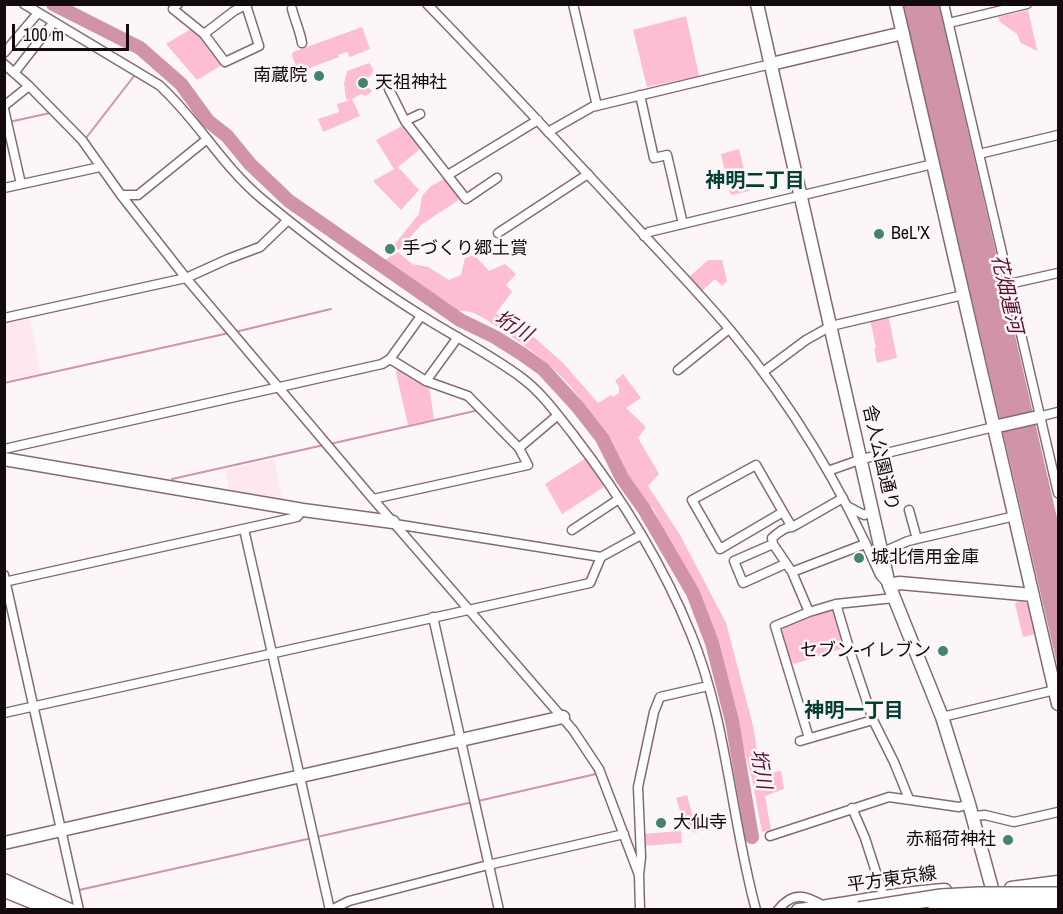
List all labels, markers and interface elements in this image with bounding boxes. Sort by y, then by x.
scale bar [15,12,132,50]
text: 100 m [23,22,64,47]
place label: 南蔵院 [253,65,307,87]
marker: 南蔵院 [312,69,326,83]
place label: 天祖神社 [375,72,447,94]
marker: 天祖神社 [356,76,370,90]
district label: 神明二丁目 [705,170,805,194]
place label: BeL'X [891,223,930,245]
marker: BeL'X [872,227,886,241]
place label: 手づくり郷土賞 [402,238,528,260]
marker: 手づくり郷土賞 [383,242,397,256]
water label: 花畑運河 [985,252,1027,336]
water label: 垳川 [490,307,536,347]
street label: 舎人公園通り [857,403,903,513]
place label: 城北信用金庫 [871,547,979,569]
marker: 城北信用金庫 [852,551,866,565]
place label: セブン-イレブン [800,640,931,662]
marker: セブン-イレブン [936,644,950,658]
district label: 神明一丁目 [804,700,904,724]
water label: 垳川 [745,747,775,791]
place label: 大仙寺 [673,812,727,834]
marker: 大仙寺 [654,816,668,830]
place label: 赤稲荷神社 [906,829,996,851]
marker: 赤稲荷神社 [1001,833,1015,847]
street label: 平方東京線 [846,863,938,897]

